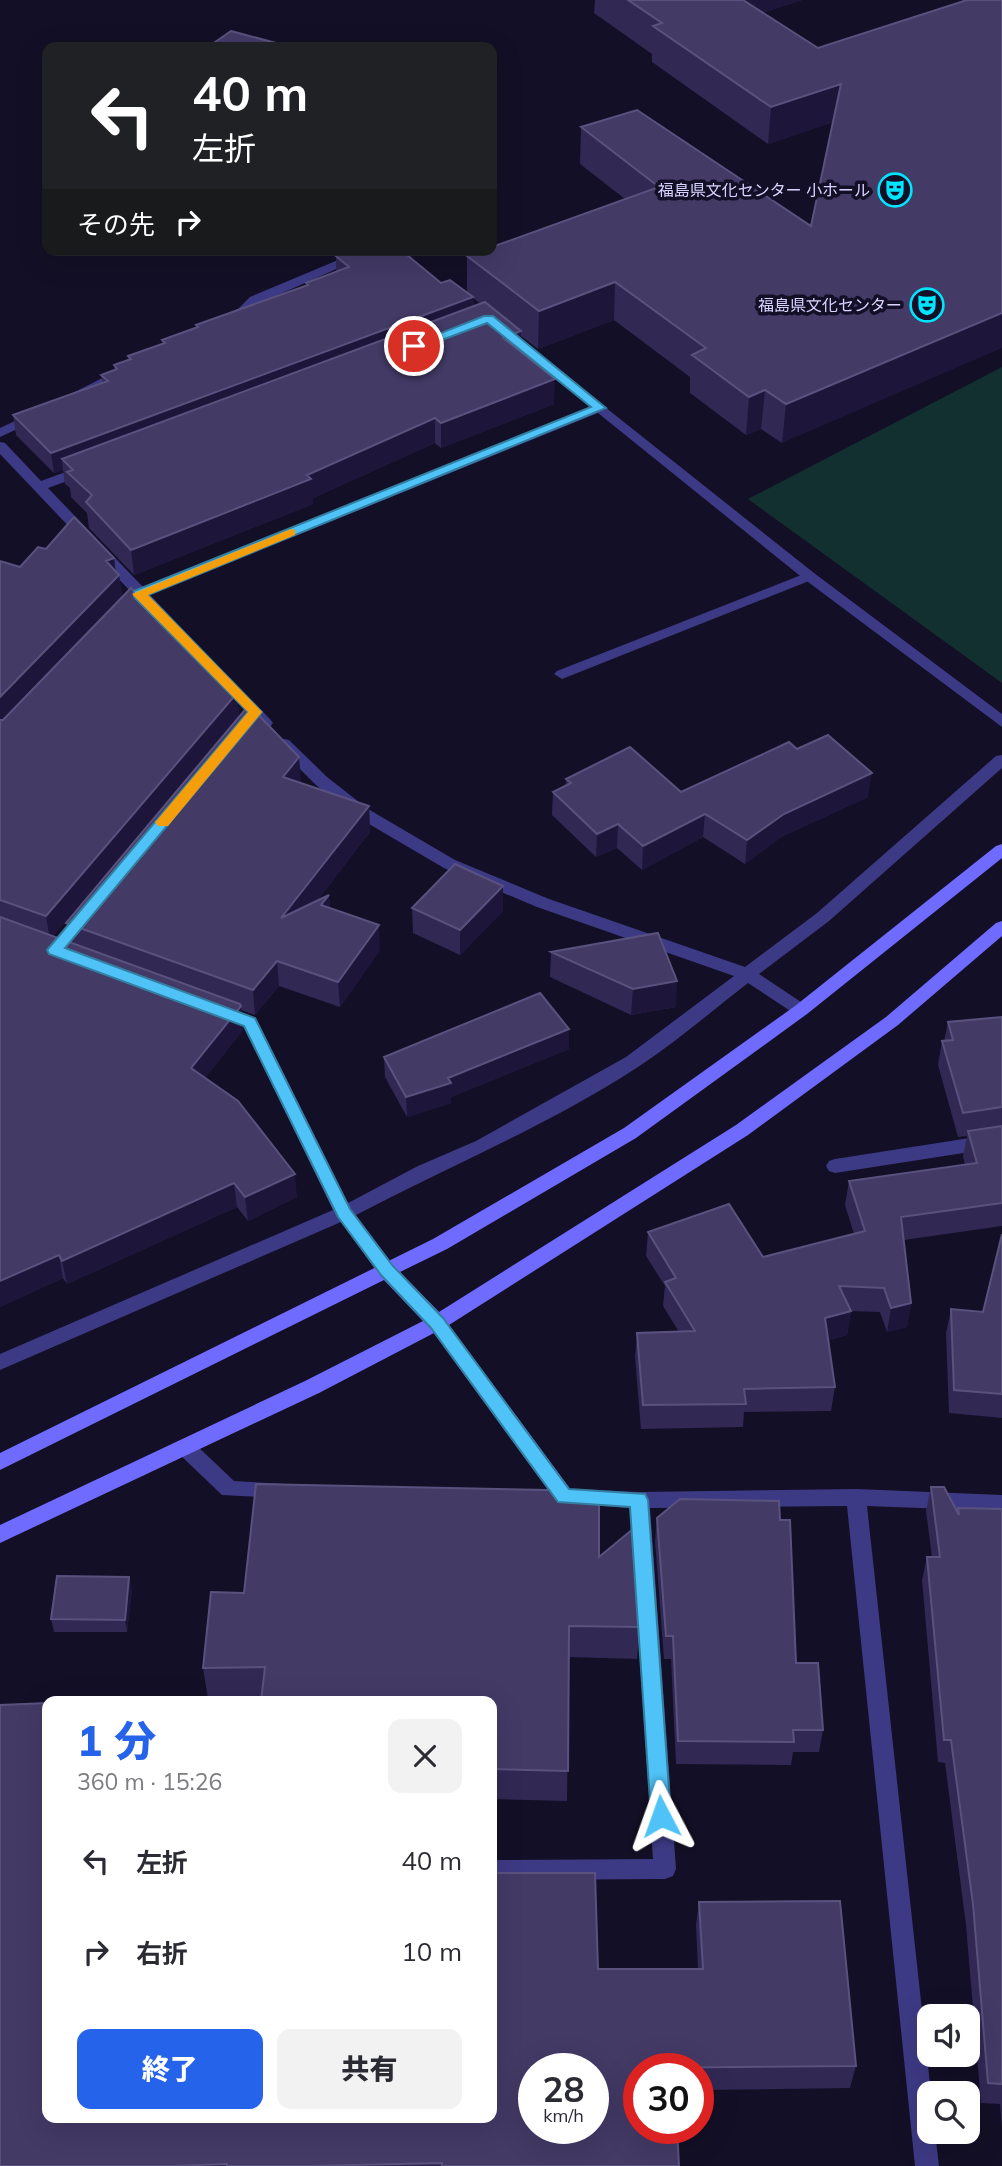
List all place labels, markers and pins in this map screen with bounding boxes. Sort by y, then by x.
theatre icon: 福島県文化センター 小ホール [876,171,914,209]
place label: 福島県文化センター 小ホール [658,180,870,200]
theatre icon: 福島県文化センター [908,286,946,324]
place label: 福島県文化センター [758,295,902,315]
pin [384,316,444,376]

